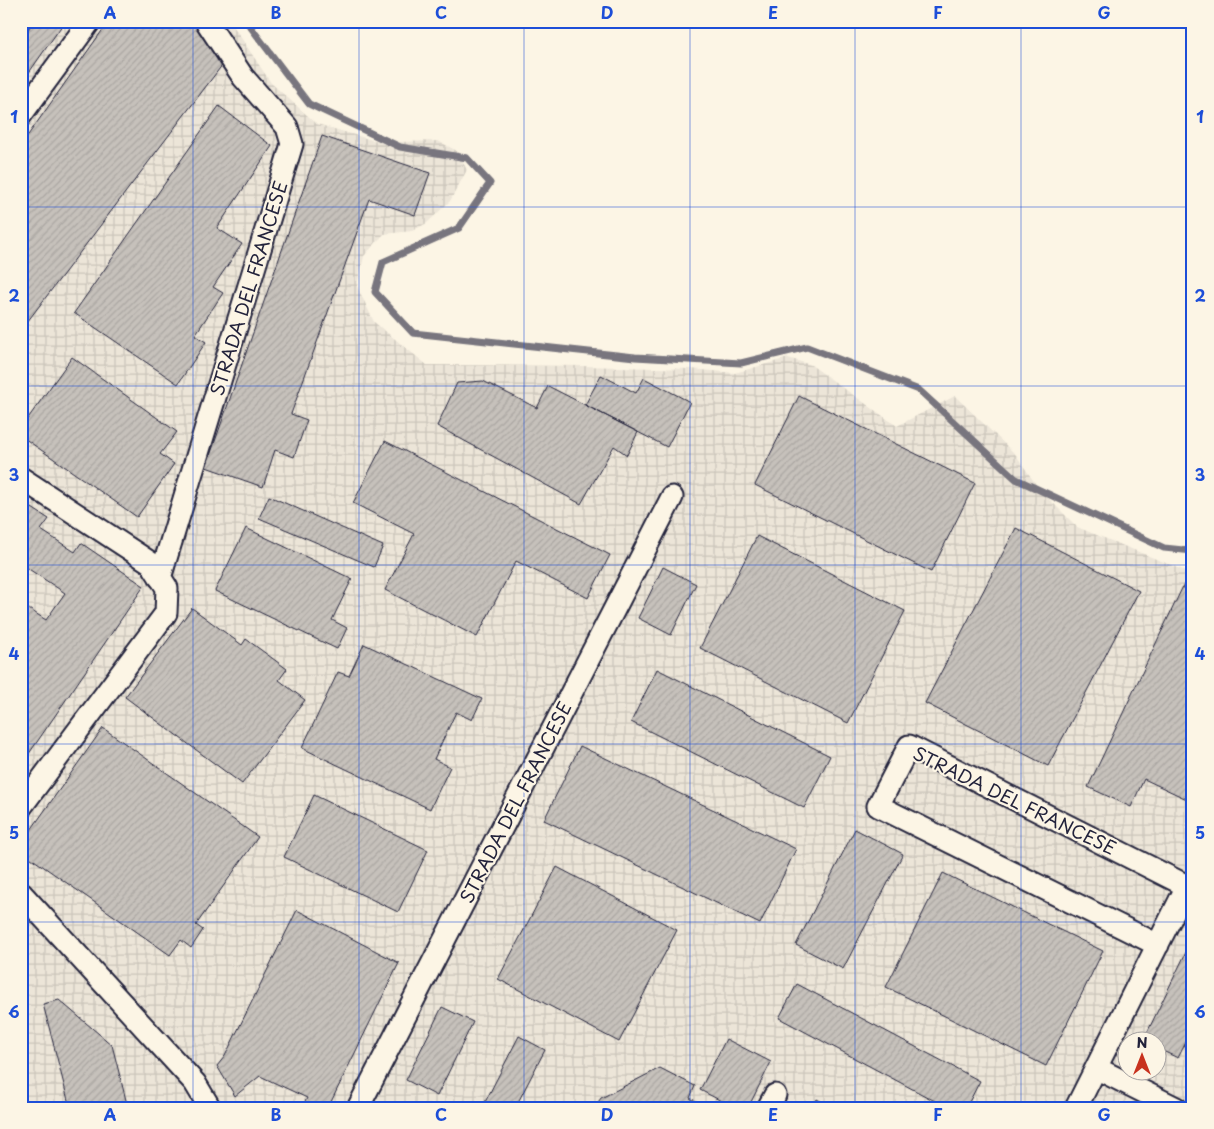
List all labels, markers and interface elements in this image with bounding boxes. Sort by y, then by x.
text: A [104,0,117,24]
text: B [271,0,282,24]
text: C [435,0,447,24]
text: D [601,0,613,24]
text: E [768,0,778,24]
text: F [933,0,943,24]
text: G [1097,0,1111,24]
text: 1 [10,104,18,128]
text: 1 [1196,104,1204,128]
street label: STRADA DEL FRANCESE [202,177,294,399]
text: 2 [8,283,20,307]
text: 2 [1194,283,1206,307]
text: 3 [9,462,19,486]
text: 3 [1195,462,1205,486]
text: 4 [9,641,20,665]
text: 4 [1195,641,1206,665]
street label: STRADA DEL FRANCESE [452,696,578,908]
street label: STRADA DEL FRANCESE [909,739,1121,861]
text: 5 [9,820,19,844]
text: 5 [1195,820,1205,844]
text: 6 [8,999,20,1023]
text: 6 [1194,999,1206,1023]
north arrow [1116,1032,1166,1082]
text: N [1136,1032,1148,1053]
text: A [104,1102,117,1126]
text: B [271,1102,282,1126]
text: C [435,1102,447,1126]
text: D [601,1102,613,1126]
text: E [768,1102,778,1126]
text: F [933,1102,943,1126]
text: G [1097,1102,1111,1126]

